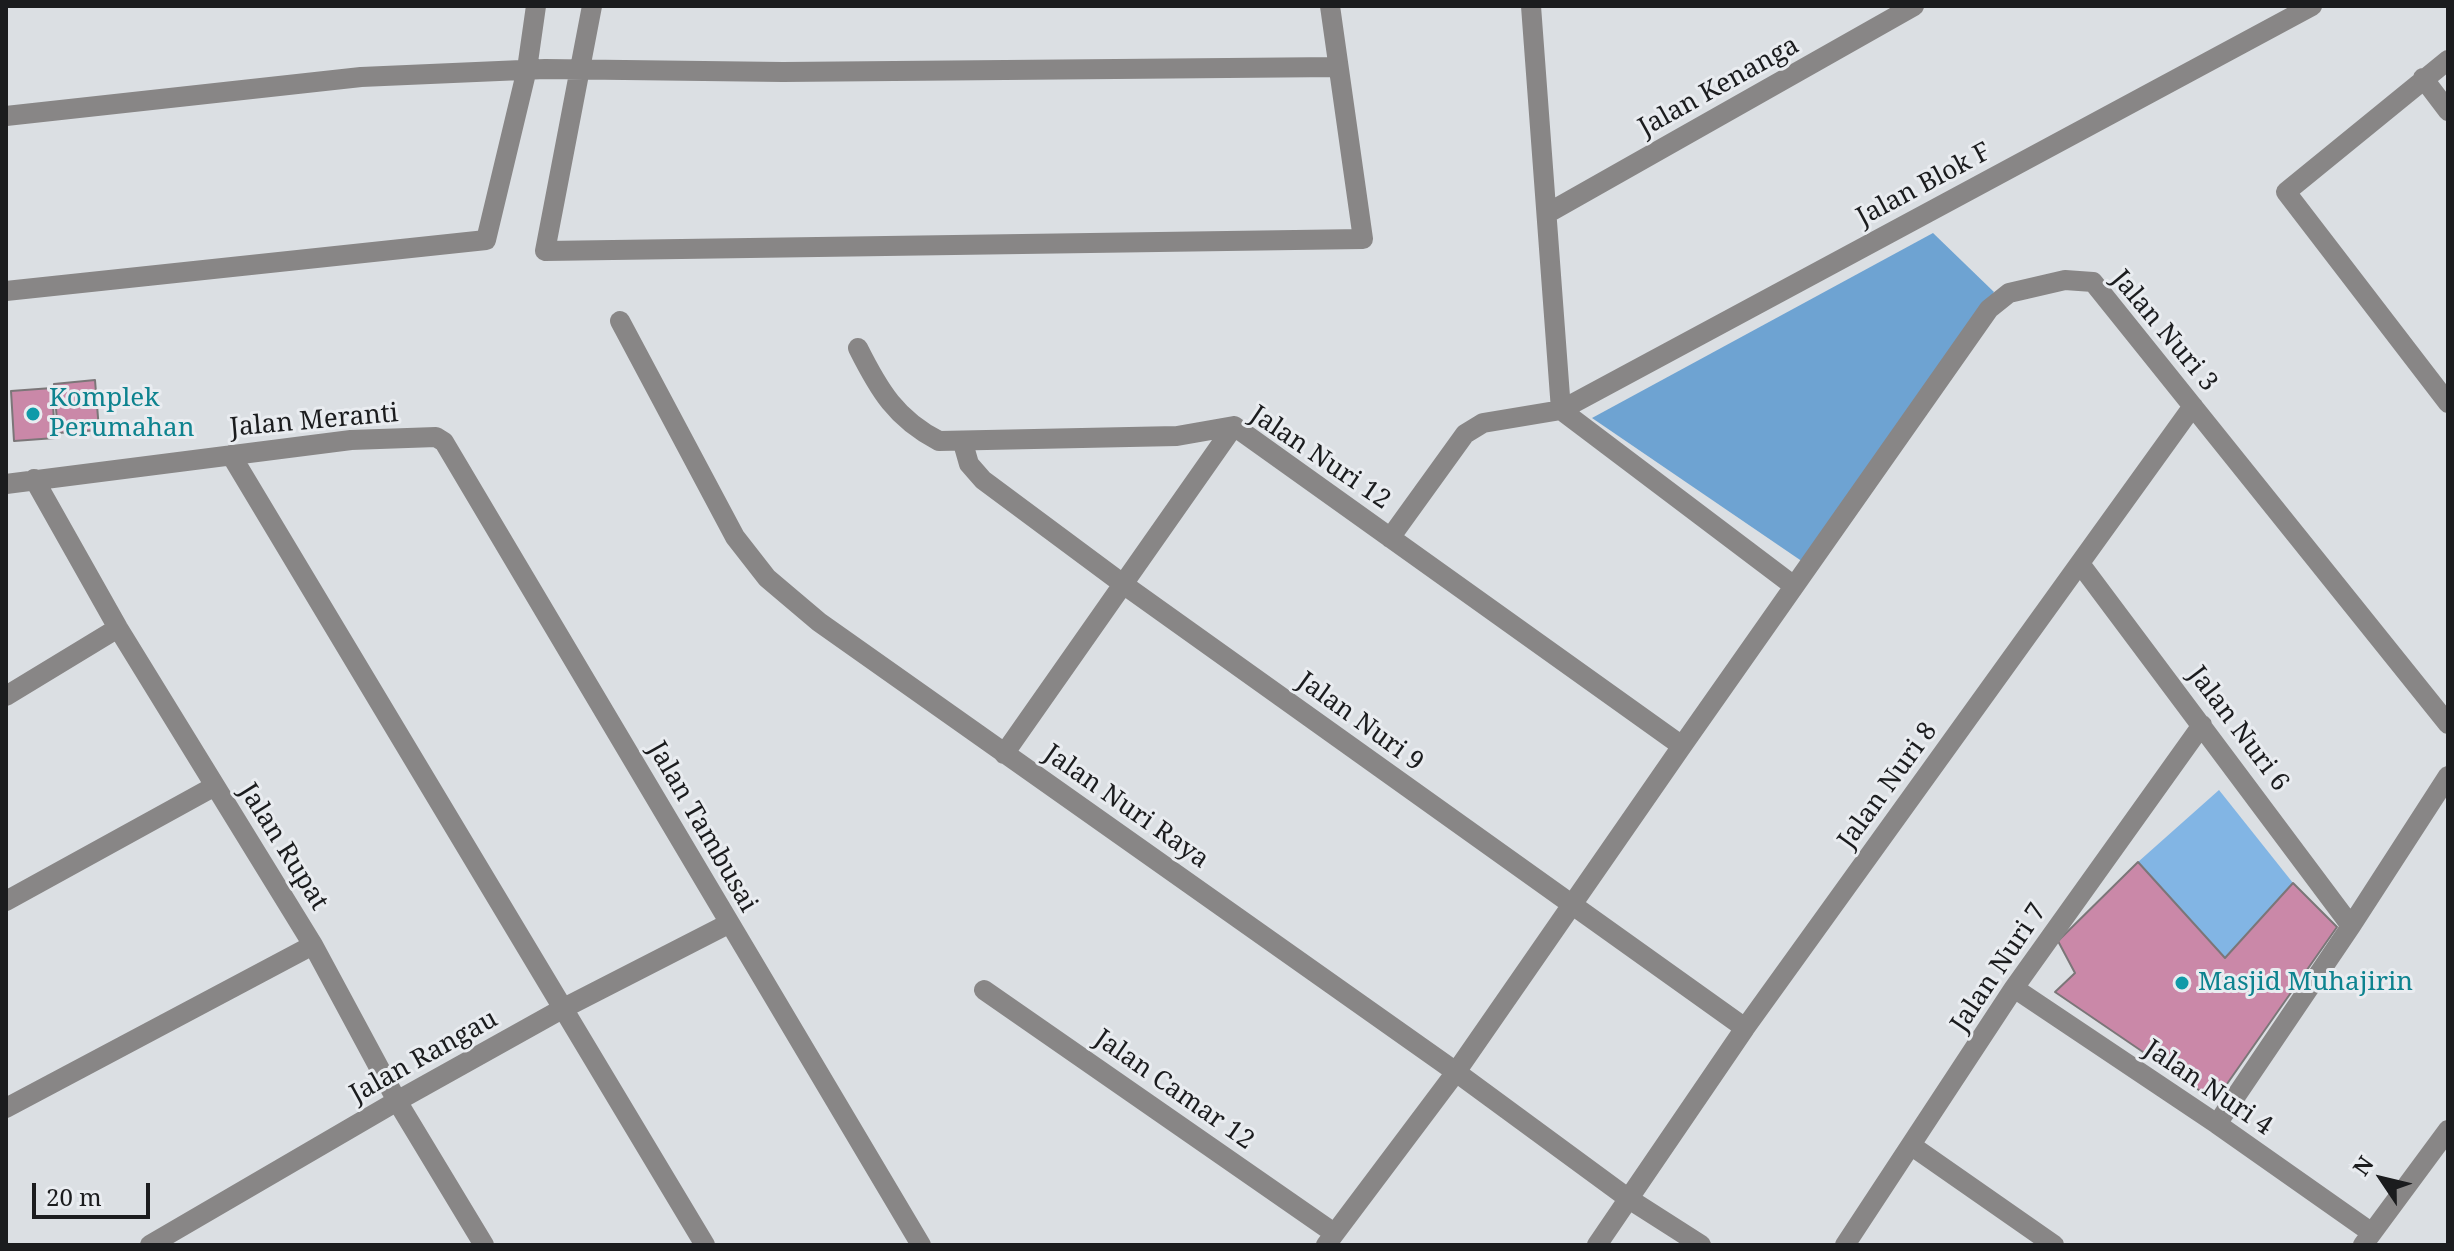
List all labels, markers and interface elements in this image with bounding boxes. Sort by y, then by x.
street label: Jalan Kenanga [1633,30,1805,144]
street label: Jalan Blok F [1852,137,1996,233]
street label: Jalan Nuri 3 [2104,264,2224,398]
place label: Komplek Perumahan [49,383,194,444]
street label: Jalan Meranti [228,398,400,444]
street label: Jalan Nuri 12 [1244,400,1396,516]
marker: Komplek Perumahan [24,405,42,423]
street label: Jalan Nuri 6 [2181,660,2295,798]
street label: Jalan Nuri 9 [1291,666,1429,778]
street label: Jalan Nuri 8 [1832,717,1944,855]
street label: Jalan Tambusai [641,736,763,918]
street label: Jalan Nuri Raya [1037,738,1215,876]
street label: Jalan Rupat [232,778,334,916]
street label: Jalan Nuri 7 [1945,898,2053,1038]
place label: Masjid Muhajirin [2198,967,2413,999]
marker: Masjid Muhajirin [2173,974,2191,992]
street label: Jalan Rangau [345,1004,503,1110]
street label: Jalan Camar 12 [1088,1023,1260,1157]
street label: Jalan Nuri 4 [2138,1034,2278,1142]
north arrow [2342,1139,2422,1219]
text: N [2345,1150,2380,1181]
scale bar [36,1167,154,1217]
text: 20 m [46,1180,102,1213]

